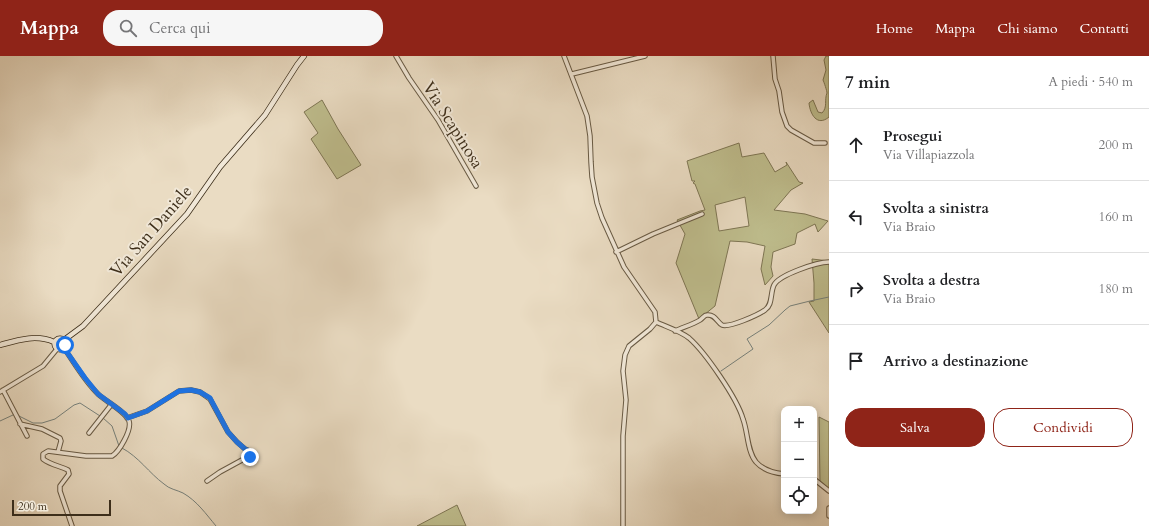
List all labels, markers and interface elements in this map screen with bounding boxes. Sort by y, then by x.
search box [103,10,383,46]
text: Mappa [20,15,79,41]
icon: search [117,17,139,39]
text: Cerca qui [149,18,211,38]
text: Home [876,19,913,38]
text: Mappa [935,19,975,38]
text: Chi siamo [997,19,1058,38]
text: Contatti [1080,19,1129,38]
text: 7 min [845,71,890,94]
text: A piedi · 540 m [1048,73,1133,91]
street label: Via Scapinosa [417,77,489,173]
text: Prosegui [883,126,942,146]
icon: ahead [845,134,867,156]
text: 200 m [1099,136,1133,154]
text: Via Villapiazzola [883,146,975,164]
street label: Via San Daniele [105,180,197,282]
text: Svolta a sinistra [883,198,989,218]
icon: left [845,206,867,228]
text: 160 m [1099,208,1133,226]
text: Via Braio [883,218,935,236]
text: Svolta a destra [883,270,980,290]
icon: right [845,278,867,300]
text: 180 m [1099,280,1133,298]
text: Via Braio [883,290,935,308]
route start [56,336,74,354]
icon: arrive [845,350,867,372]
text: Arrivo a destinazione [883,351,1029,371]
map controls [781,406,817,514]
button: + [781,406,817,442]
button: Salva [845,408,985,447]
button: Condividi [993,408,1133,447]
button: − [781,442,817,478]
route end [241,448,259,466]
button: locate [781,478,817,514]
scale bar [12,498,111,517]
text: 200 m [18,499,47,514]

